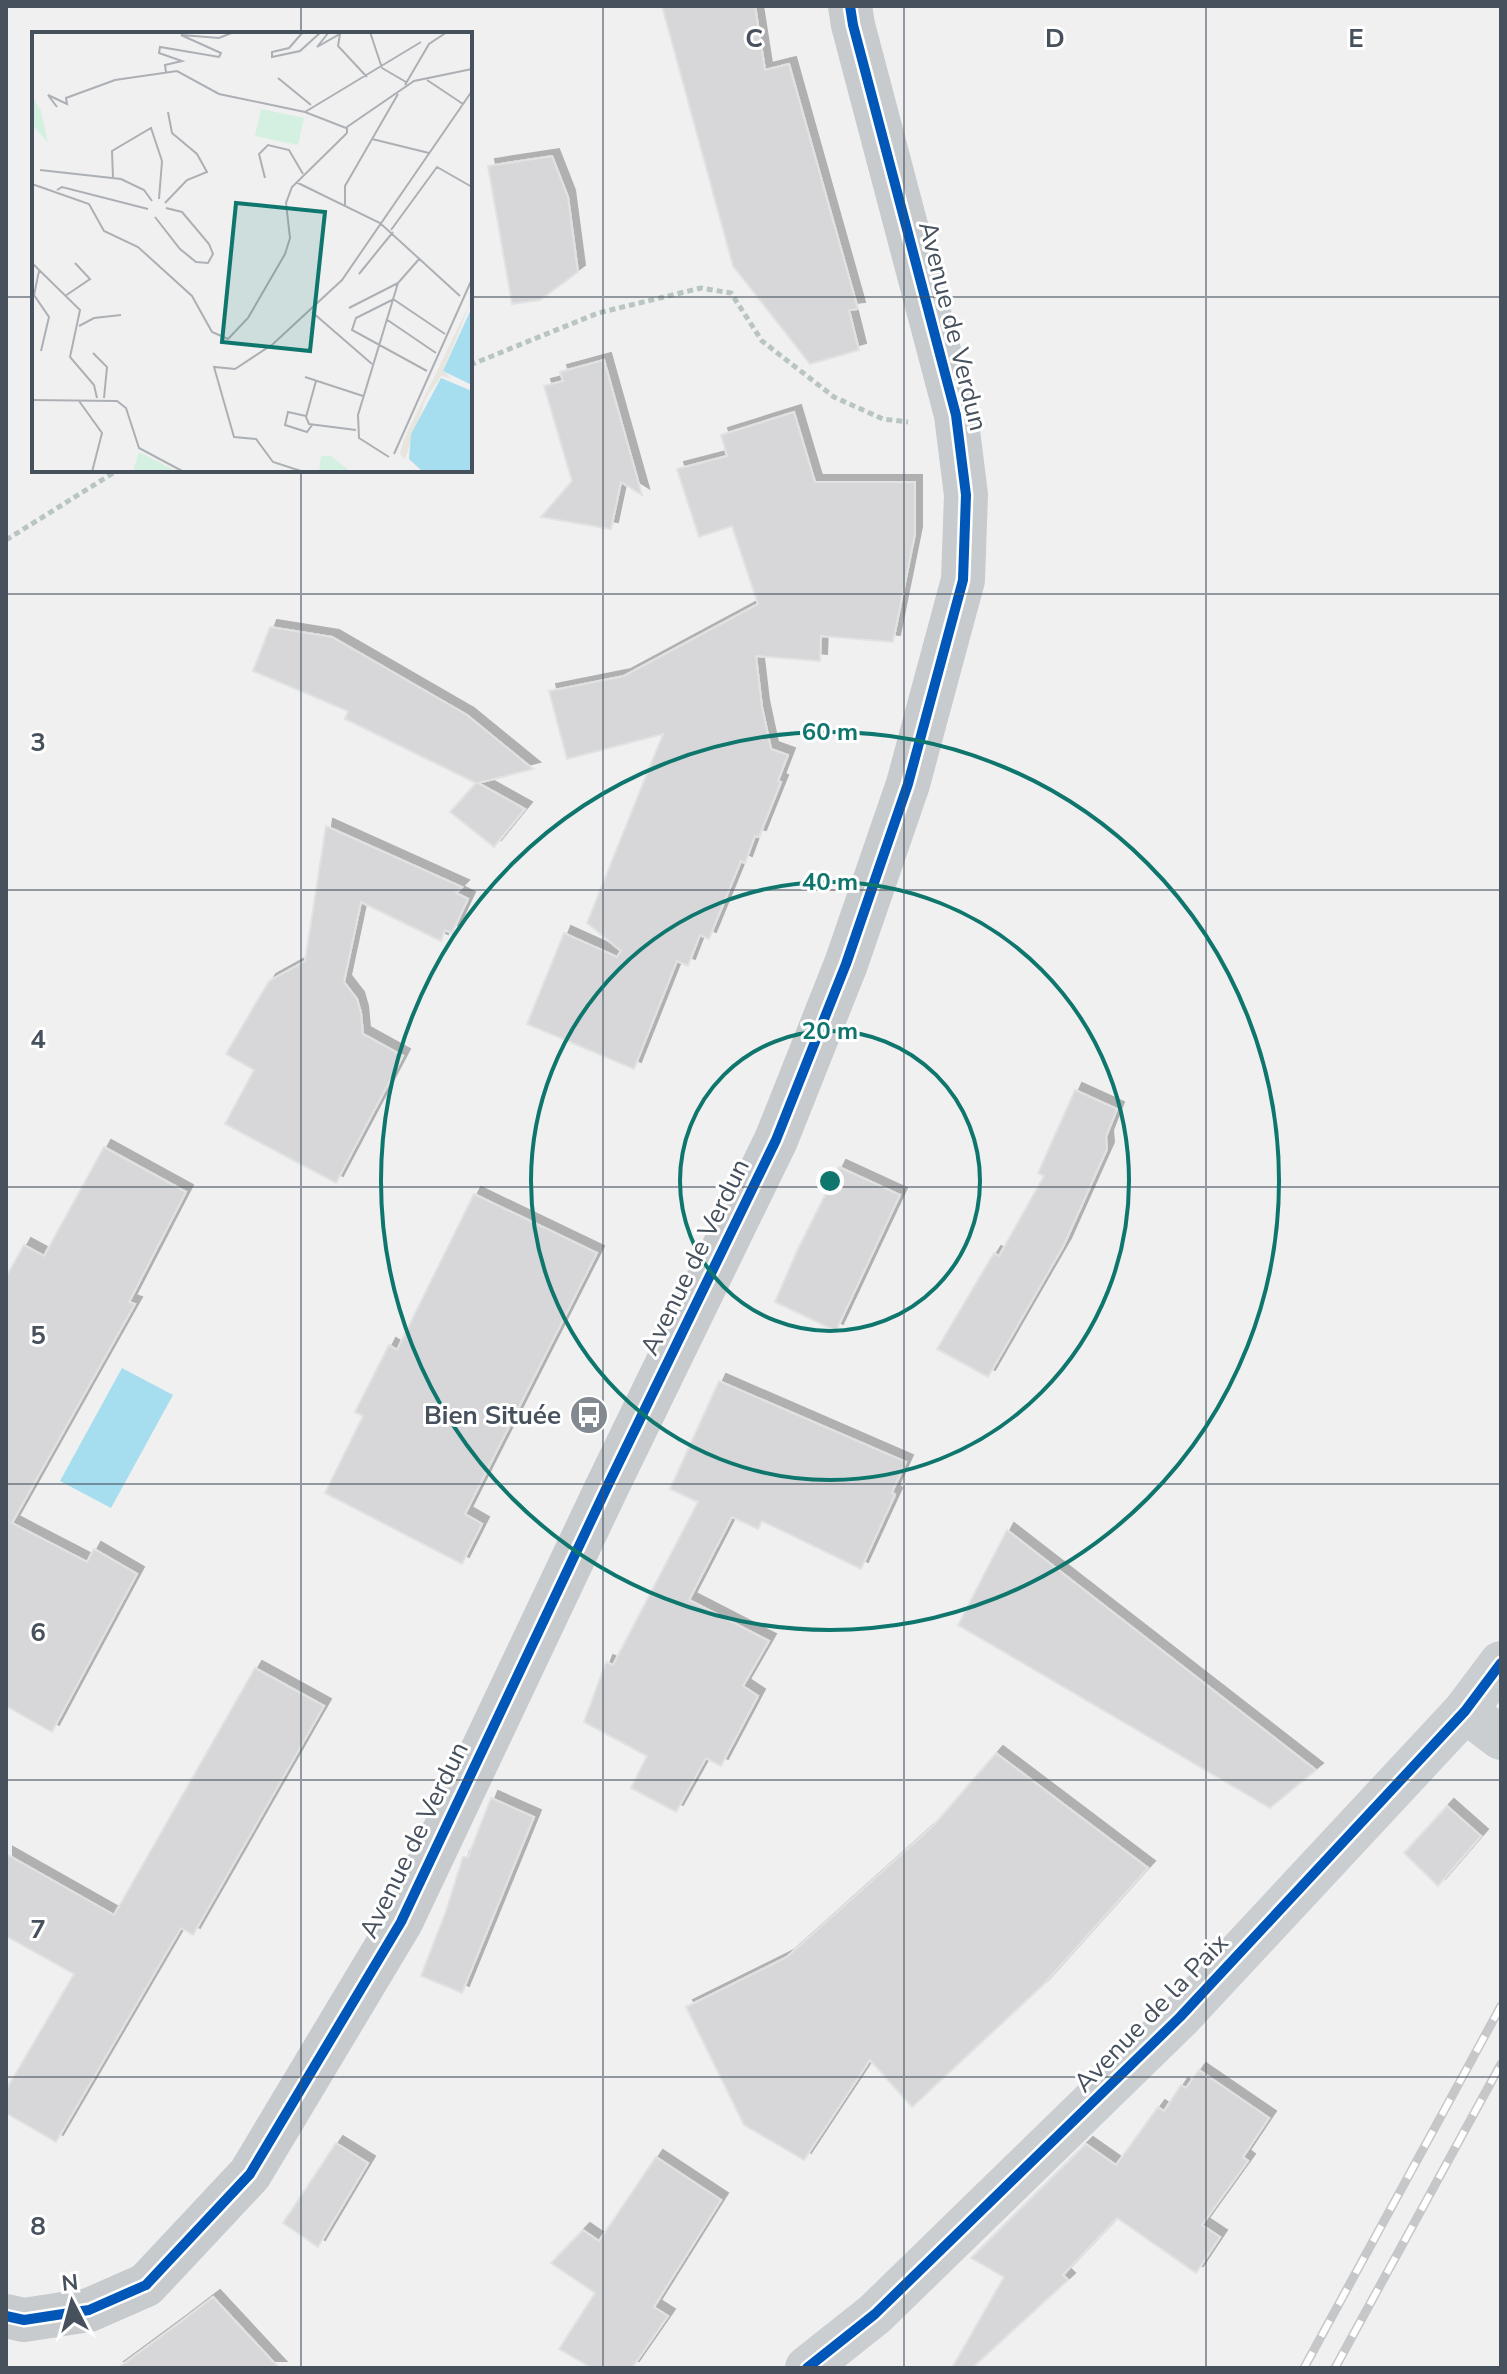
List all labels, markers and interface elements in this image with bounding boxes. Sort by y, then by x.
text: C [745,21,763,56]
text: D [1045,21,1065,56]
text: E [1348,21,1364,56]
inset map [32,32,472,472]
street label: Avenue de Verdun [910,218,996,434]
text: 60 m [802,716,858,748]
text: 3 [30,725,46,760]
text: 40 m [802,866,858,898]
text: 20 m [802,1015,858,1047]
text: 4 [30,1022,46,1057]
street label: Avenue de Verdun [632,1153,758,1361]
centre of rings [816,1167,844,1195]
text: 5 [30,1318,46,1353]
bus stop icon: Bien Située [568,1394,610,1436]
place label: Bien Située [424,1398,561,1433]
text: 6 [30,1615,46,1650]
street label: Avenue de Verdun [351,1736,477,1944]
text: 7 [30,1912,46,1947]
street label: Avenue de la Paix [1066,1926,1236,2100]
text: 8 [30,2209,46,2244]
north arrow [32,2262,112,2342]
text: N [60,2267,80,2299]

